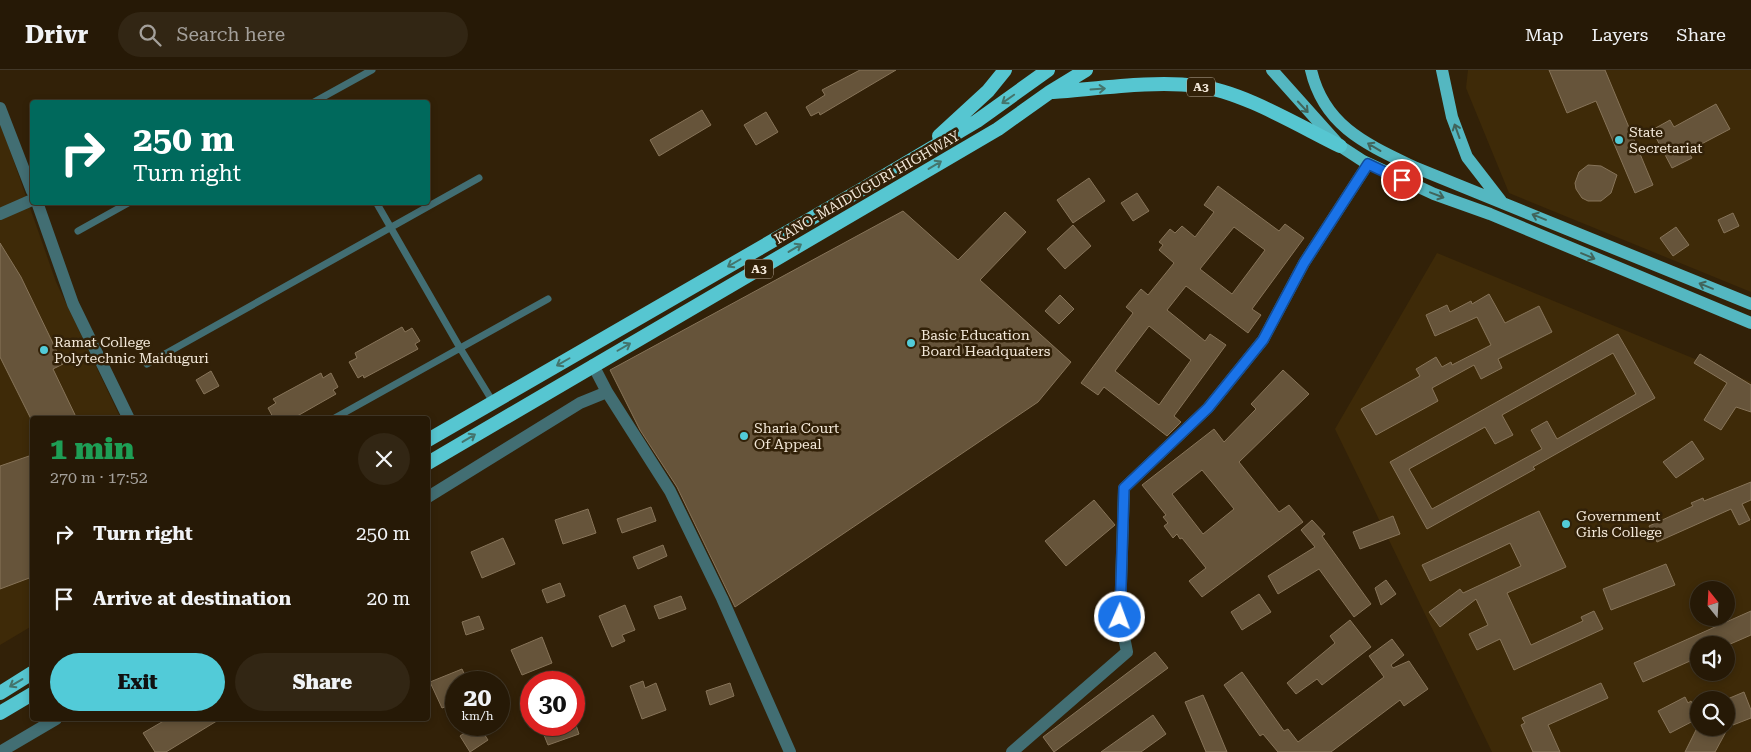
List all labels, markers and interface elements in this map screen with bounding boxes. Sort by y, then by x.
search box [118,12,468,57]
text: Drivr [25,21,88,49]
icon: search [136,21,164,49]
text: Search here [176,23,285,46]
text: Map [1525,24,1564,45]
text: Layers [1592,24,1648,45]
text: Share [1676,24,1726,45]
road number: A3 [1187,78,1215,96]
one-way arrow [1090,84,1106,93]
one-way arrow [1002,94,1016,104]
one-way arrow [1297,101,1309,114]
text: 250 m [133,119,234,160]
icon: right [50,120,115,185]
one-way arrow [1452,124,1461,139]
place label: State Secretariat [1629,124,1702,156]
street label: KANO-MAIDUGURI HIGHWAY [771,127,963,247]
marker: State Secretariat [1613,134,1625,146]
one-way arrow [1367,142,1381,152]
pin [1381,159,1423,201]
one-way arrow [928,160,942,170]
text: Turn right [133,161,241,186]
icon: arrive [1388,166,1416,194]
one-way arrow [1429,191,1444,200]
one-way arrow [1532,212,1547,222]
one-way arrow [788,242,802,252]
one-way arrow [1580,252,1595,261]
one-way arrow [727,259,742,269]
road number: A3 [745,260,773,278]
one-way arrow [1699,280,1714,290]
place label: Basic Education Board Headquaters [921,327,1051,359]
place label: Ramat College Polytechnic Maiduguri [54,334,209,366]
marker: Basic Education Board Headquaters [905,337,917,349]
one-way arrow [617,341,631,351]
marker: Ramat College Polytechnic Maiduguri [38,344,50,356]
one-way arrow [556,357,570,367]
place label: Sharia Court Of Appeal [754,420,839,452]
marker: Sharia Court Of Appeal [738,430,750,442]
text: 1 min [50,431,134,466]
button: close [358,433,410,485]
one-way arrow [462,433,476,443]
text: 270 m · 17:52 [50,468,148,487]
place label: Government Girls College [1576,508,1662,540]
marker: Government Girls College [1560,518,1572,530]
icon: right [50,520,78,548]
text: Turn right [93,522,193,545]
text: 250 m [356,522,410,545]
north arrow [1690,581,1735,626]
map controls [1690,581,1735,736]
icon: arrive [50,585,78,613]
text: Arrive at destination [93,587,291,610]
text: 20 m [367,587,410,610]
position arrow [1093,590,1145,642]
button: sound [1690,636,1735,681]
button: Exit [50,653,225,711]
button: Share [235,653,410,711]
speed limit sign: 30 [520,671,585,736]
one-way arrow [10,678,24,688]
text: 20 [463,683,492,712]
button: search [1690,691,1735,736]
text: km/h [461,709,494,723]

